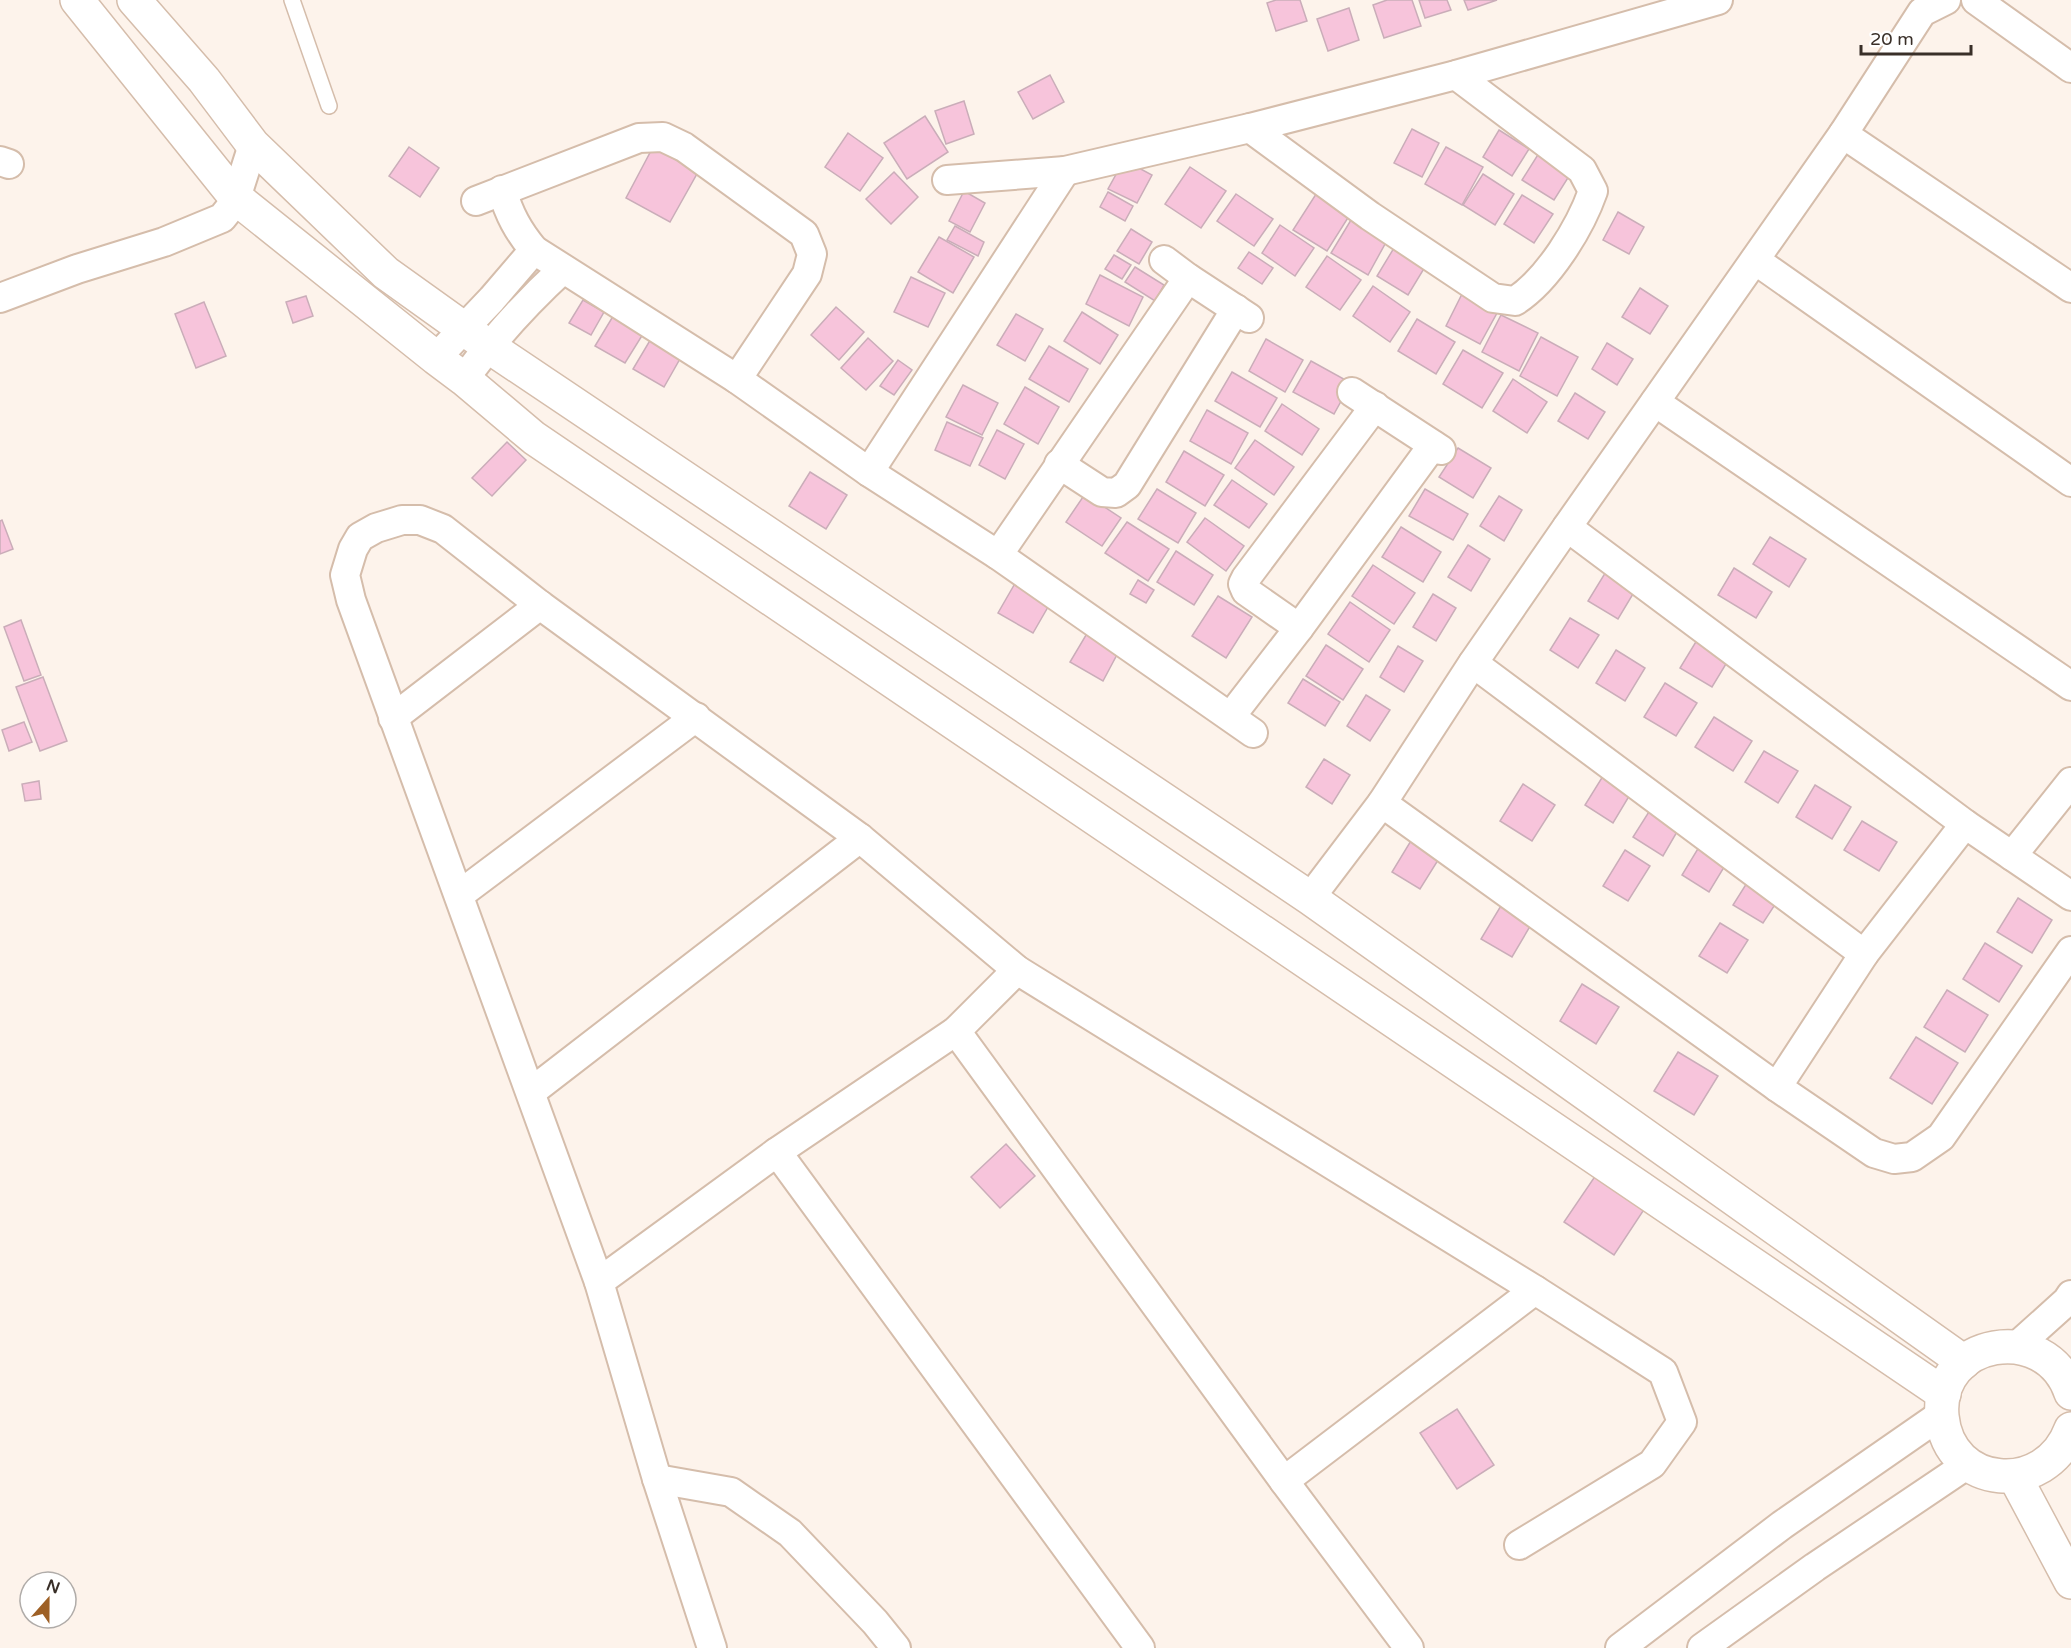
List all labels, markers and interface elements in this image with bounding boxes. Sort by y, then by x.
scale bar [1861,18,1970,56]
text: 20 m [1870,28,1914,50]
north arrow [18,1570,78,1630]
text: N [43,1575,63,1599]

